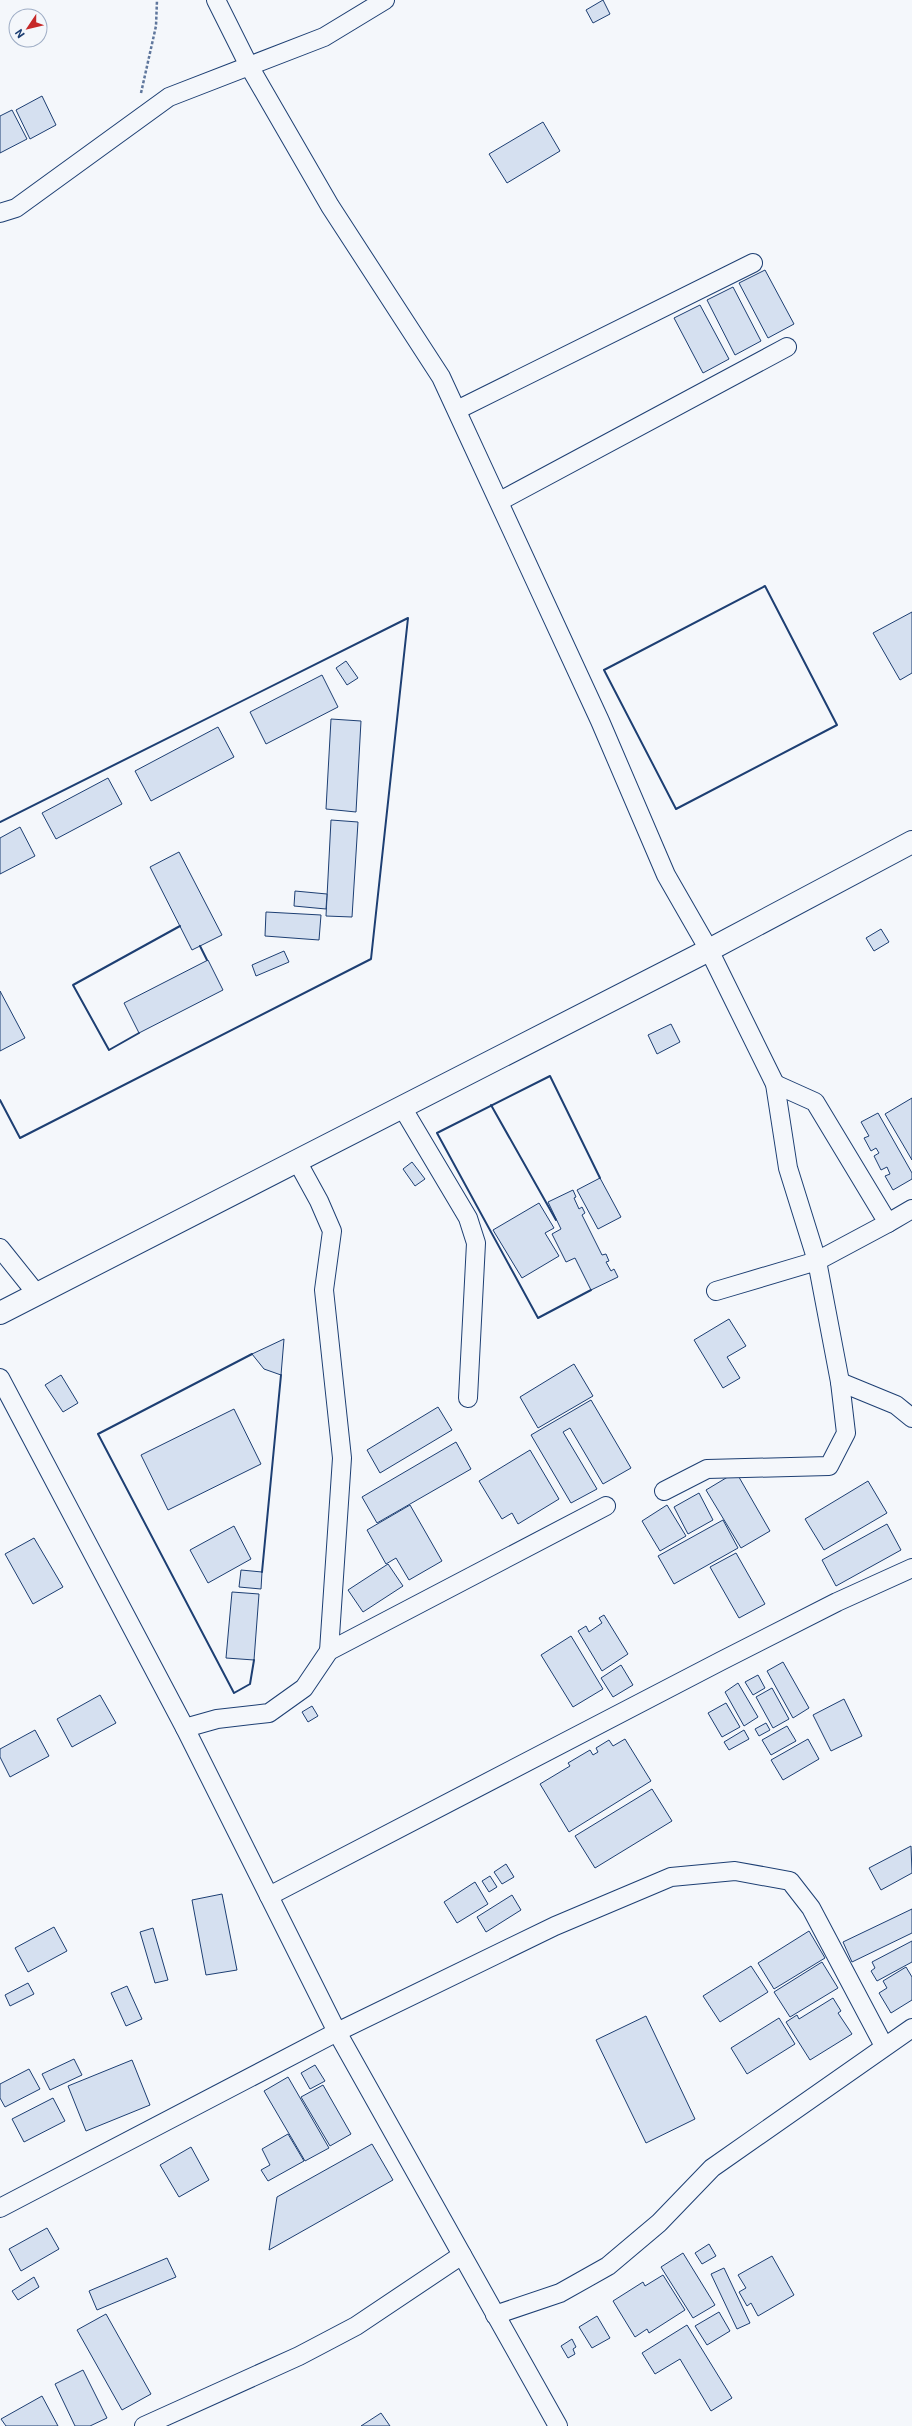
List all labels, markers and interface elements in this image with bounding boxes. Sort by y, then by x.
north arrow [8,8,48,48]
text: N [13,26,28,40]

